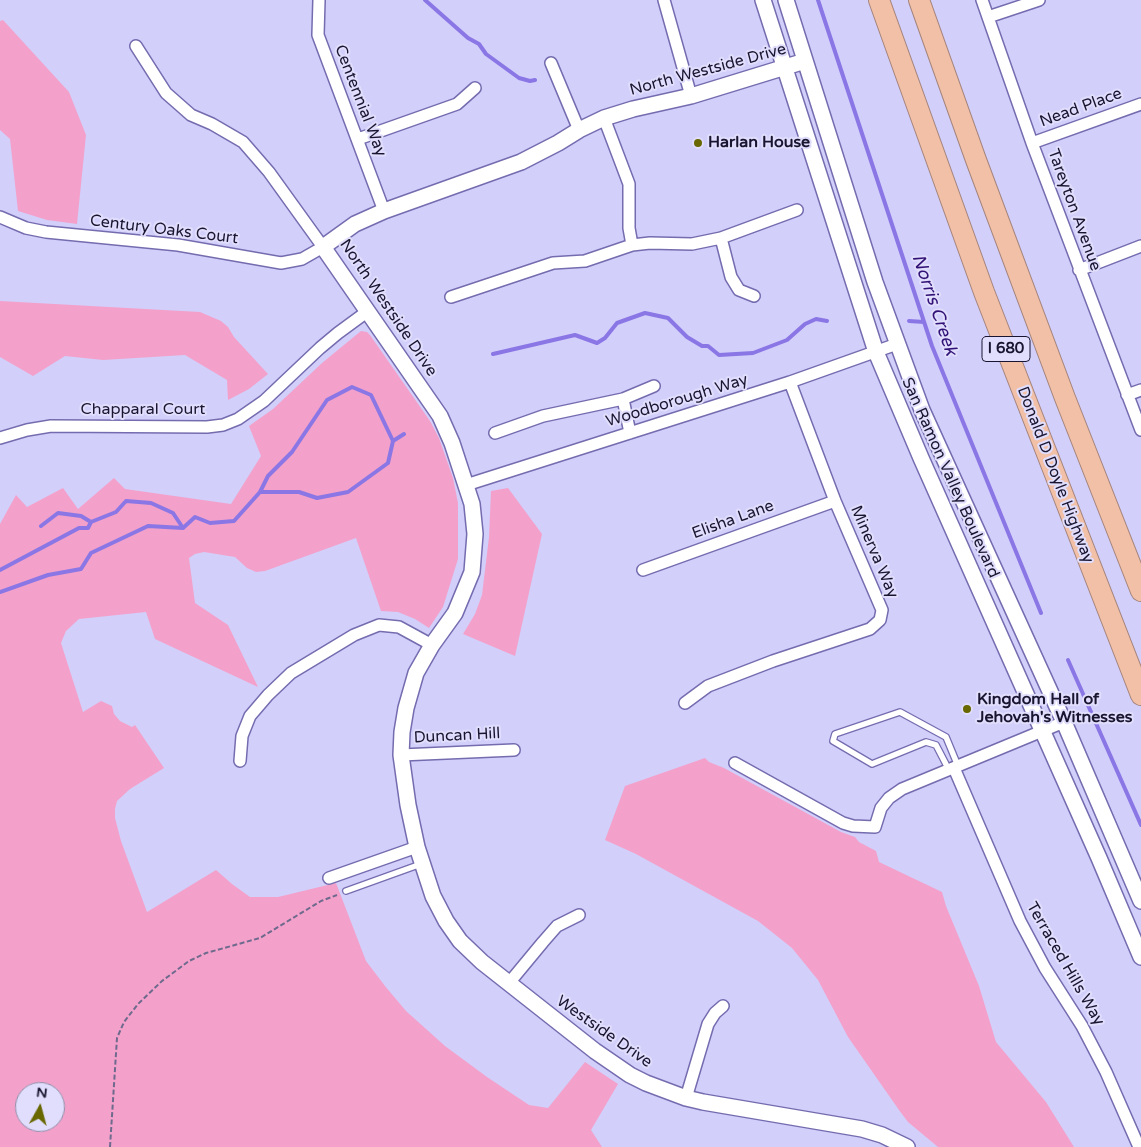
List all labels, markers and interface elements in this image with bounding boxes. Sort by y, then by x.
street label: North Westside Drive [628,40,788,100]
street label: Centennial Way [330,42,390,160]
street label: Nead Place [1037,84,1125,132]
place label: Harlan House [708,133,810,153]
marker: Harlan House [692,137,704,149]
street label: Tareyton Avenue [1043,147,1105,273]
street label: Century Oaks Court [89,211,239,249]
street label: North Westside Drive [335,236,441,380]
water label: Norris Creek [907,251,961,359]
road number: I 680 [982,336,1030,362]
street label: Woodborough Way [604,370,750,432]
street label: San Ramon Valley Boulevard [897,375,1003,581]
street label: Donald D Doyle Highway [1012,384,1098,566]
street label: Chapparal Court [81,400,205,420]
street label: Elisha Lane [689,496,777,544]
street label: Minerva Way [846,503,902,601]
place label: Kingdom Hall of Jehovah's Witnesses [977,690,1132,728]
marker: Kingdom Hall of Jehovah's Witnesses [961,703,973,715]
street label: Duncan Hill [413,724,501,748]
street label: Terraced Hills Way [1022,899,1108,1029]
street label: Westside Drive [552,992,656,1072]
north arrow [15,1082,65,1132]
text: N [35,1083,48,1102]

